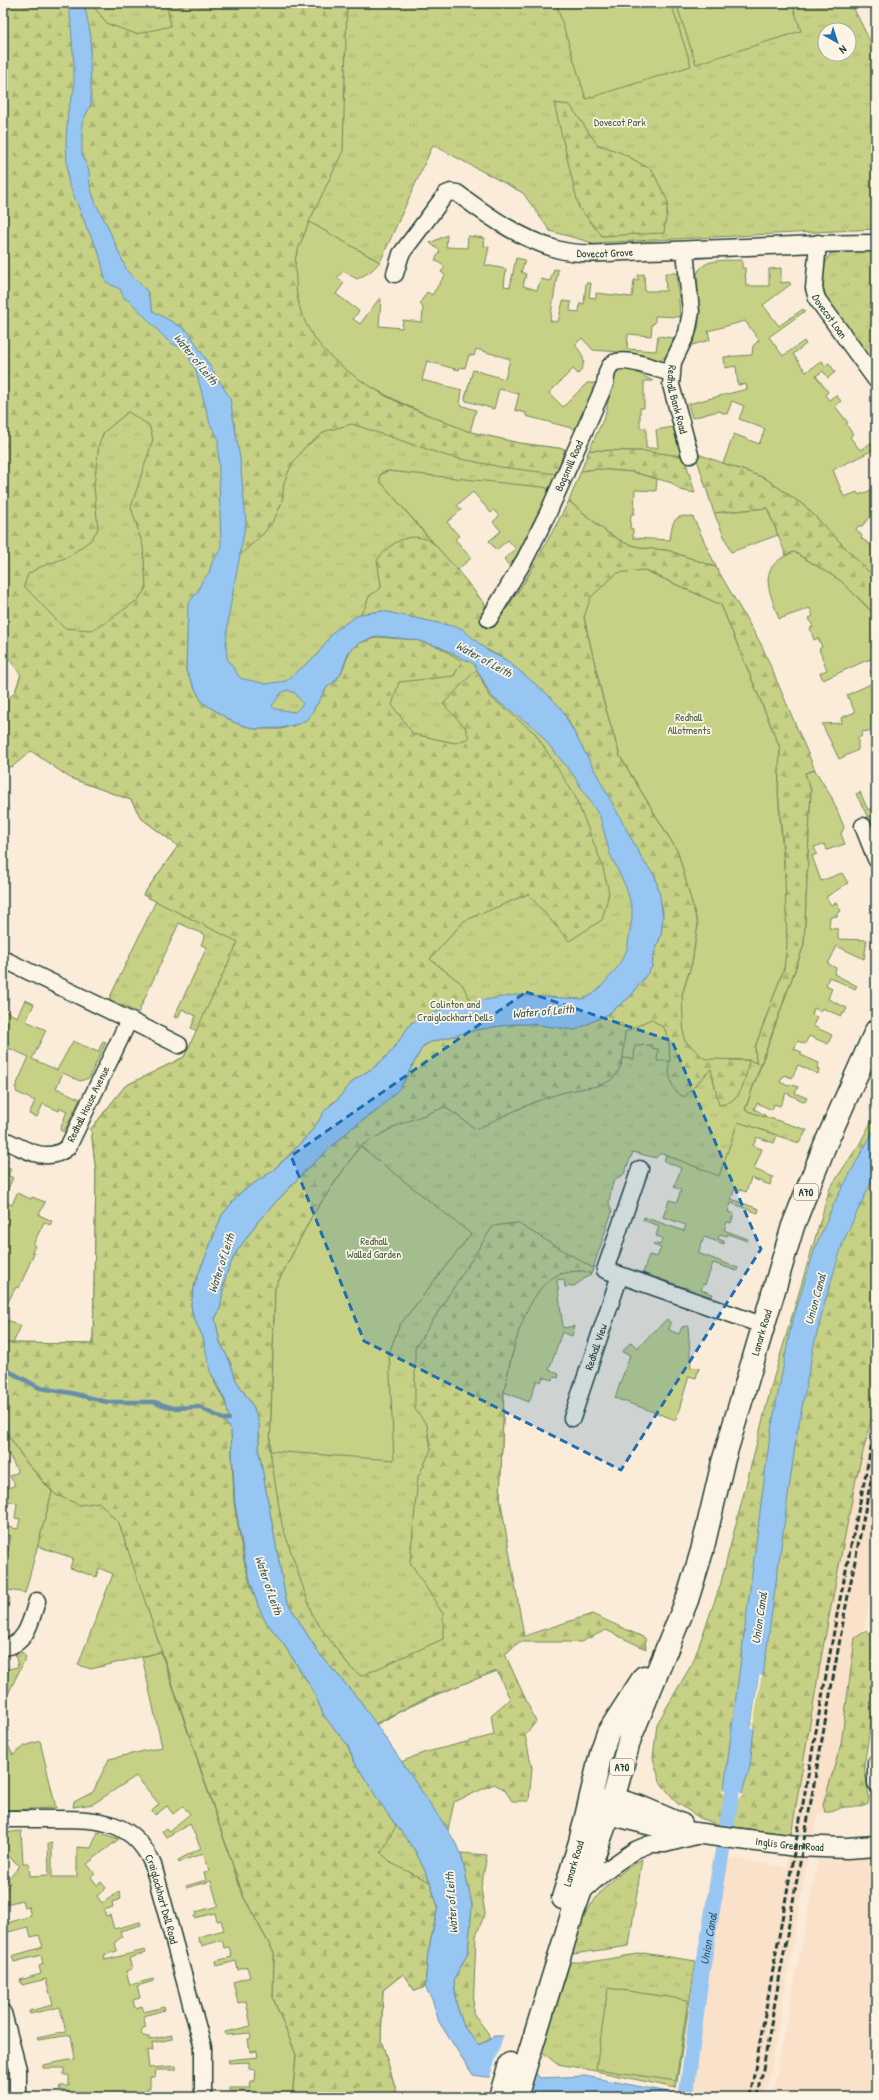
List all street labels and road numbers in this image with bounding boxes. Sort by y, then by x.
street label: Dovecot Grove [576,245,634,260]
street label: Dovecot Loan [809,293,850,341]
street label: Redhall Bank Road [664,365,691,436]
street label: Bogsmill Road [551,437,587,494]
street label: Redhall House Avenue [64,1063,113,1144]
road number: A70 [794,1184,818,1200]
street label: Lanark Road [748,1307,775,1357]
street label: Redhall View [582,1322,610,1372]
road number: A70 [610,1759,634,1775]
street label: Inglis Green Road [755,1834,825,1854]
street label: Lanark Road [560,1838,587,1888]
street label: Craiglockhart Dell Road [142,1852,182,1946]

